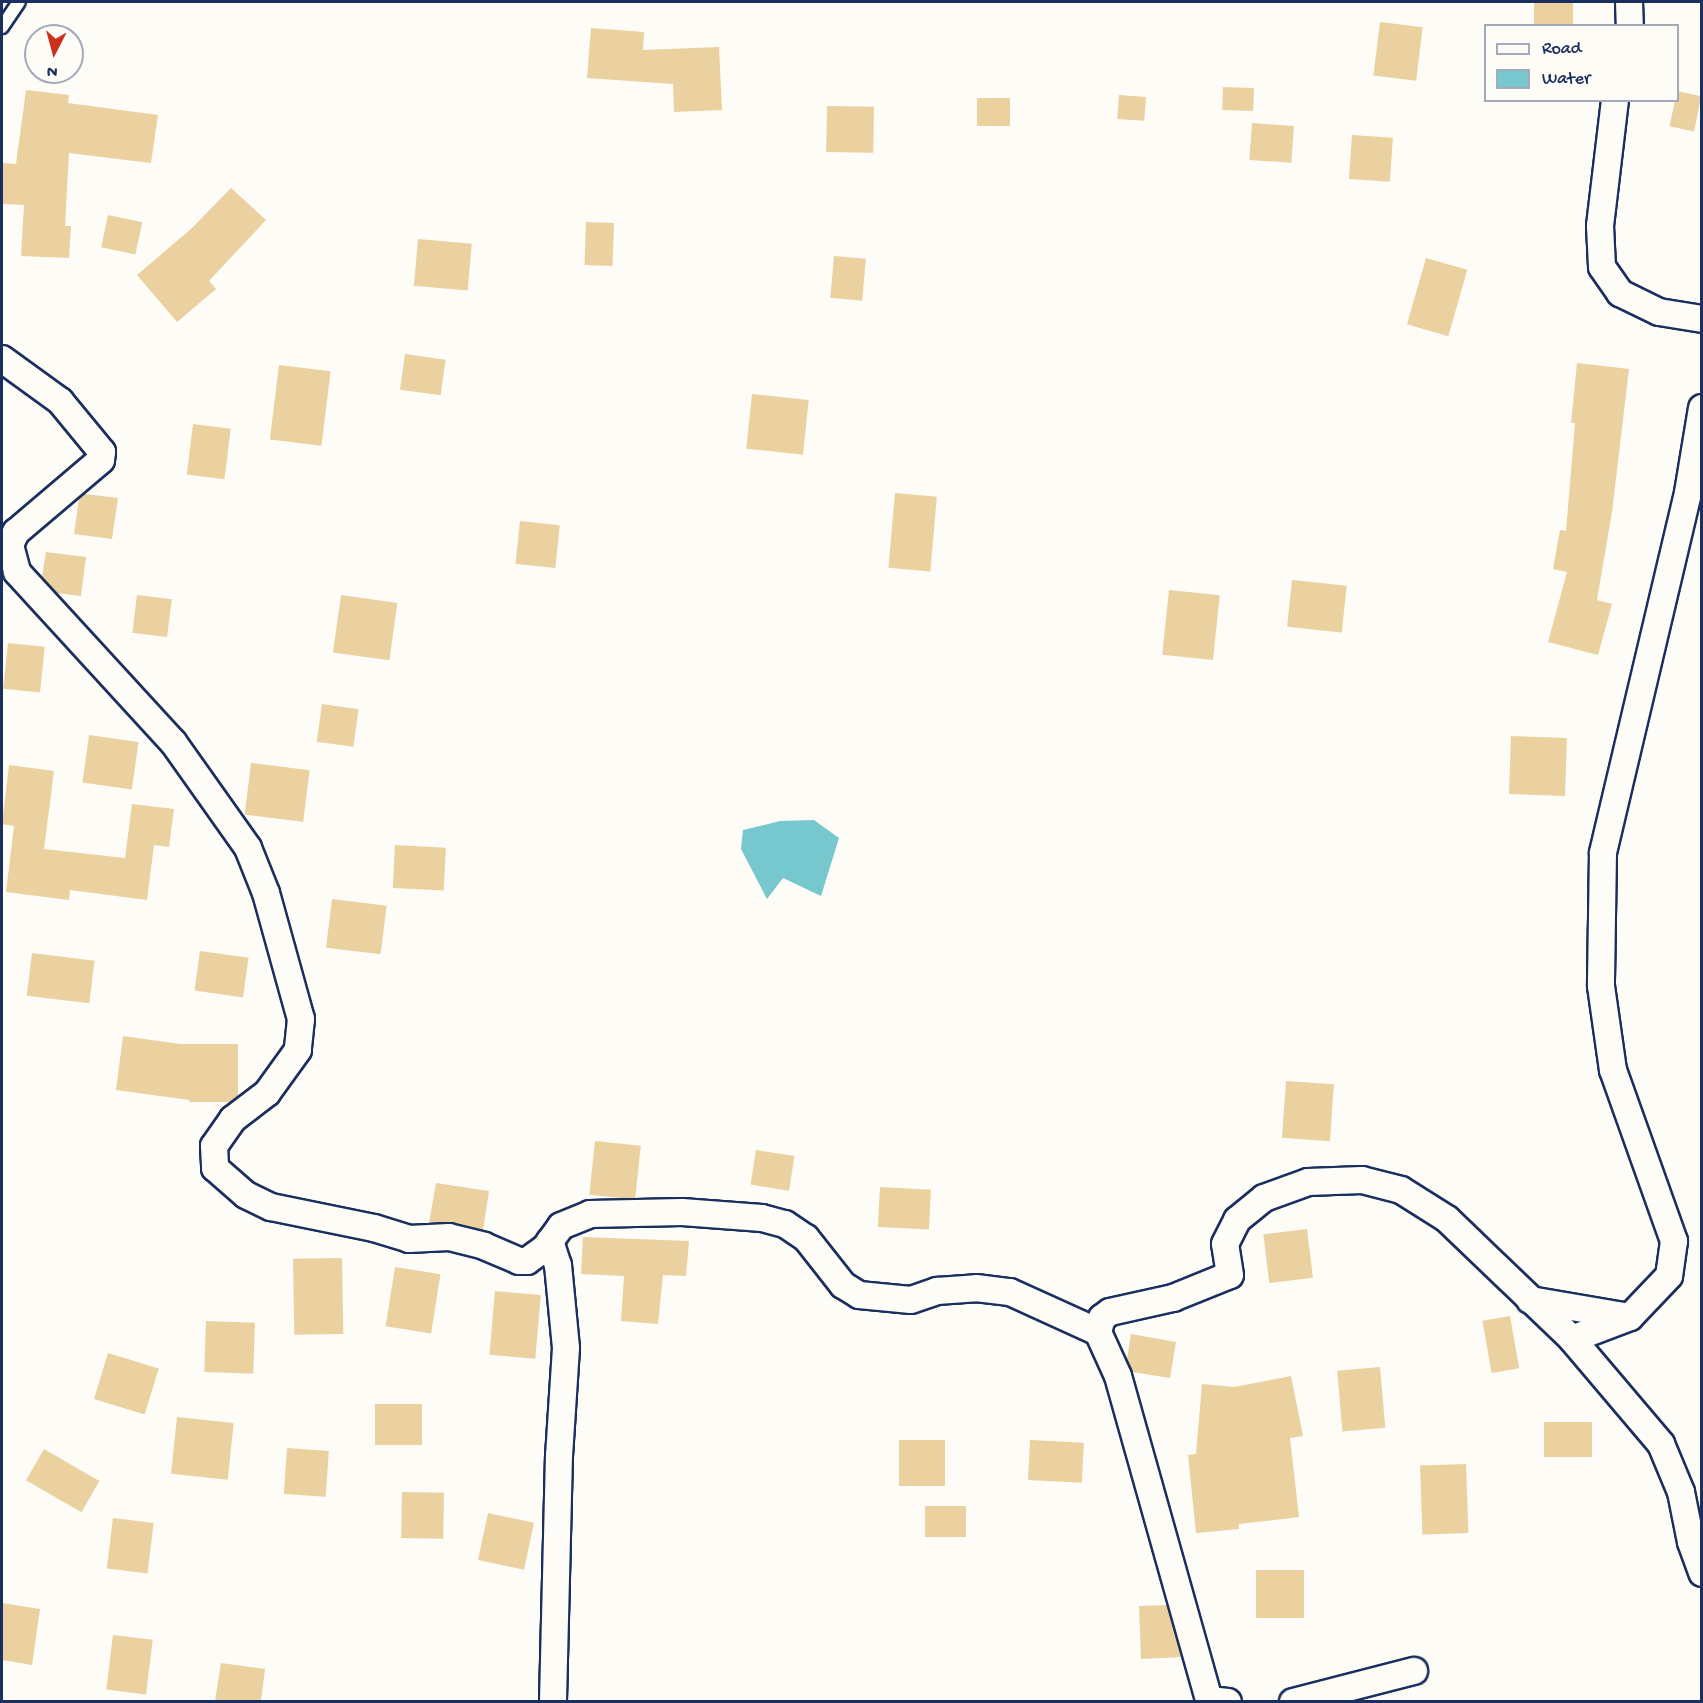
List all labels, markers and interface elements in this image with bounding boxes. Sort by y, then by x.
north arrow [24,24,84,84]
legend [1484,24,1679,102]
text: Road [1542,39,1581,60]
text: N [46,60,58,80]
text: Water [1542,69,1590,90]

